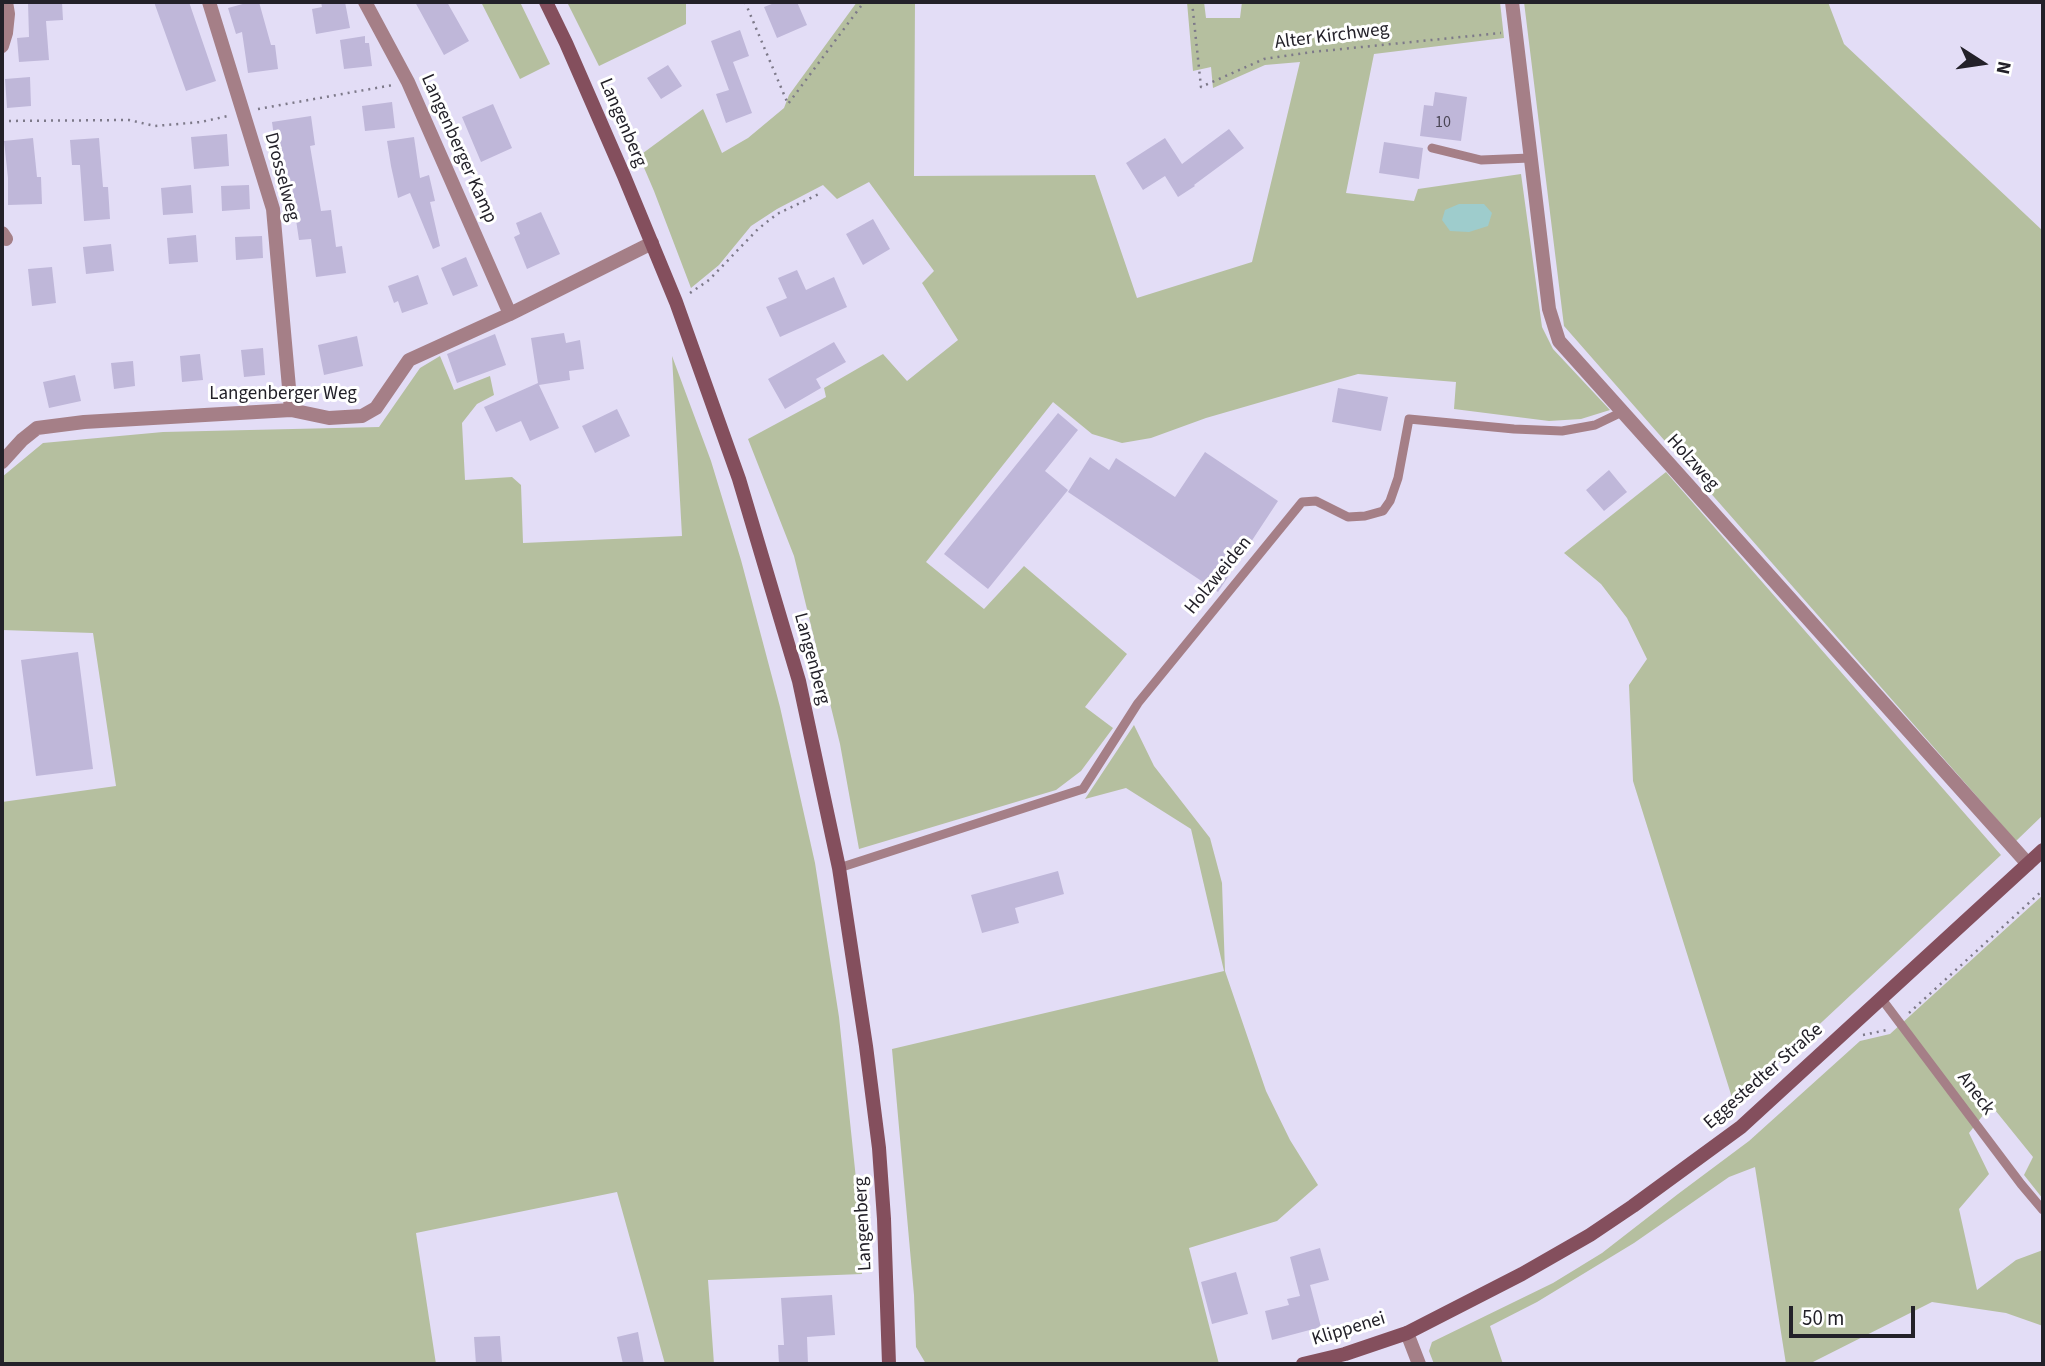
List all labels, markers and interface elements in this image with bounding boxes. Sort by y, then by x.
street label: Alter Kirchweg [1274,19,1390,55]
north arrow [1947,28,2017,98]
text: N [1989,58,2018,76]
street label: Langenberger Kamp [415,71,501,227]
street label: Langenberg [593,75,651,171]
house number: 10 [1435,113,1451,133]
street label: Drosselweg [258,130,304,224]
street label: Langenberger Weg [209,384,357,406]
street label: Holzweg [1661,430,1723,496]
street label: Holzweiden [1181,532,1257,620]
street label: Langenberg [788,611,834,707]
street label: Eggestedter Straße [1700,1019,1828,1135]
street label: Aneck [1951,1068,1999,1120]
street label: Langenberg [850,1176,878,1272]
scale bar [1793,1292,1919,1336]
text: 50 m [1802,1303,1844,1333]
street label: Klippenei [1310,1308,1388,1352]

